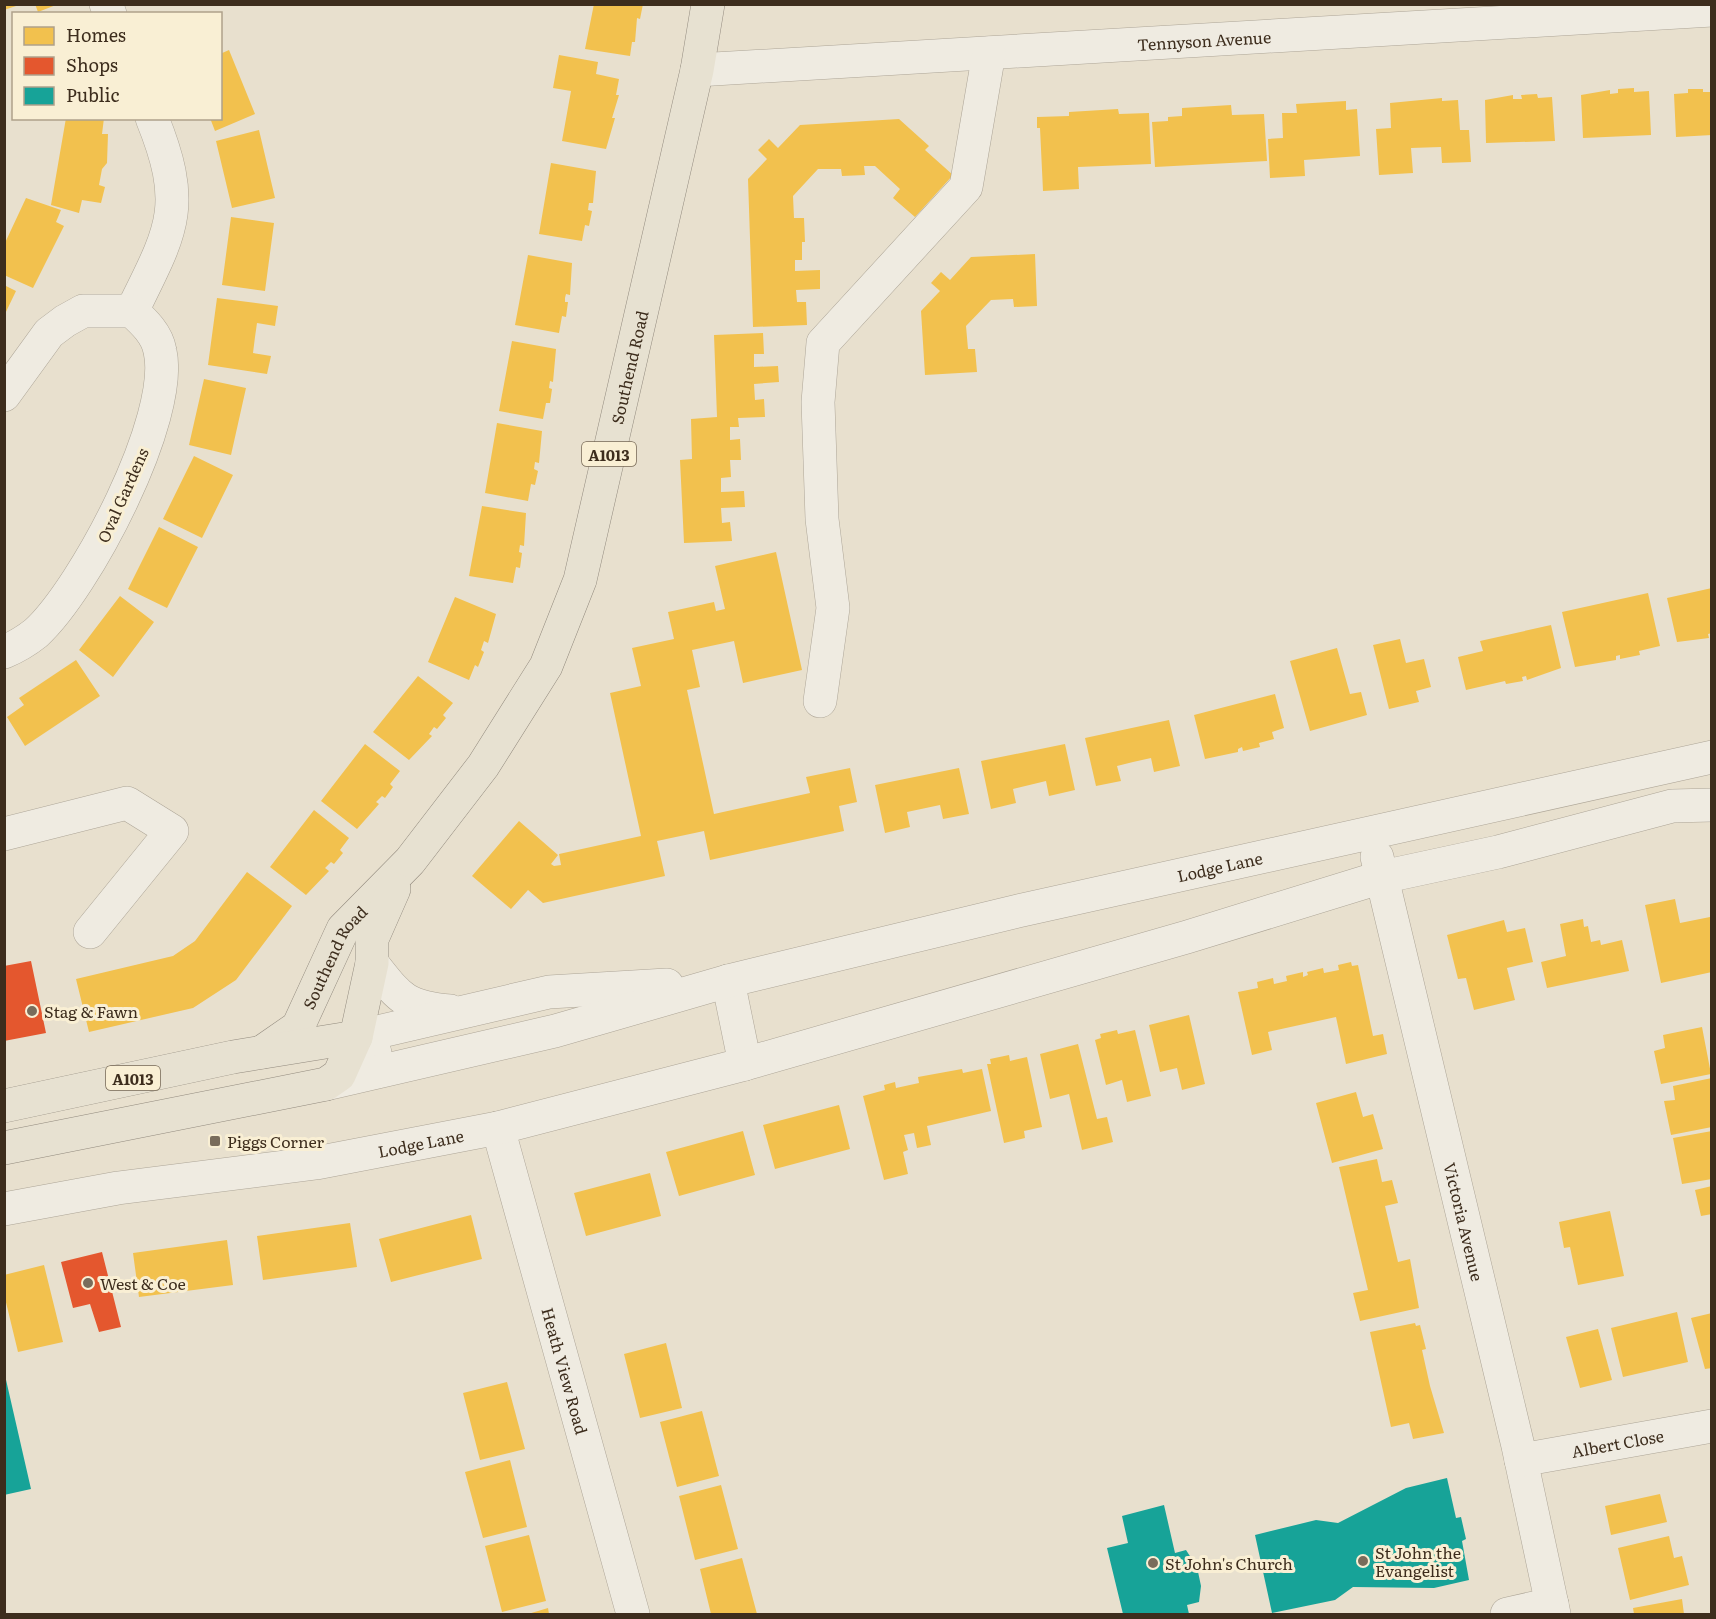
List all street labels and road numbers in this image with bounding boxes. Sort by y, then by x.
street label: Tennyson Avenue [1136,24,1272,56]
street label: Southend Road [604,308,654,426]
road number: A1013 [582,442,636,466]
street label: Oval Gardens [90,444,154,546]
street label: Lodge Lane [1175,845,1265,887]
street label: Southend Road [296,900,372,1013]
road number: A1013 [106,1066,160,1090]
street label: Lodge Lane [376,1123,466,1163]
street label: Victoria Avenue [1438,1160,1490,1284]
street label: Heath View Road [536,1305,595,1437]
street label: Albert Close [1570,1423,1665,1463]

